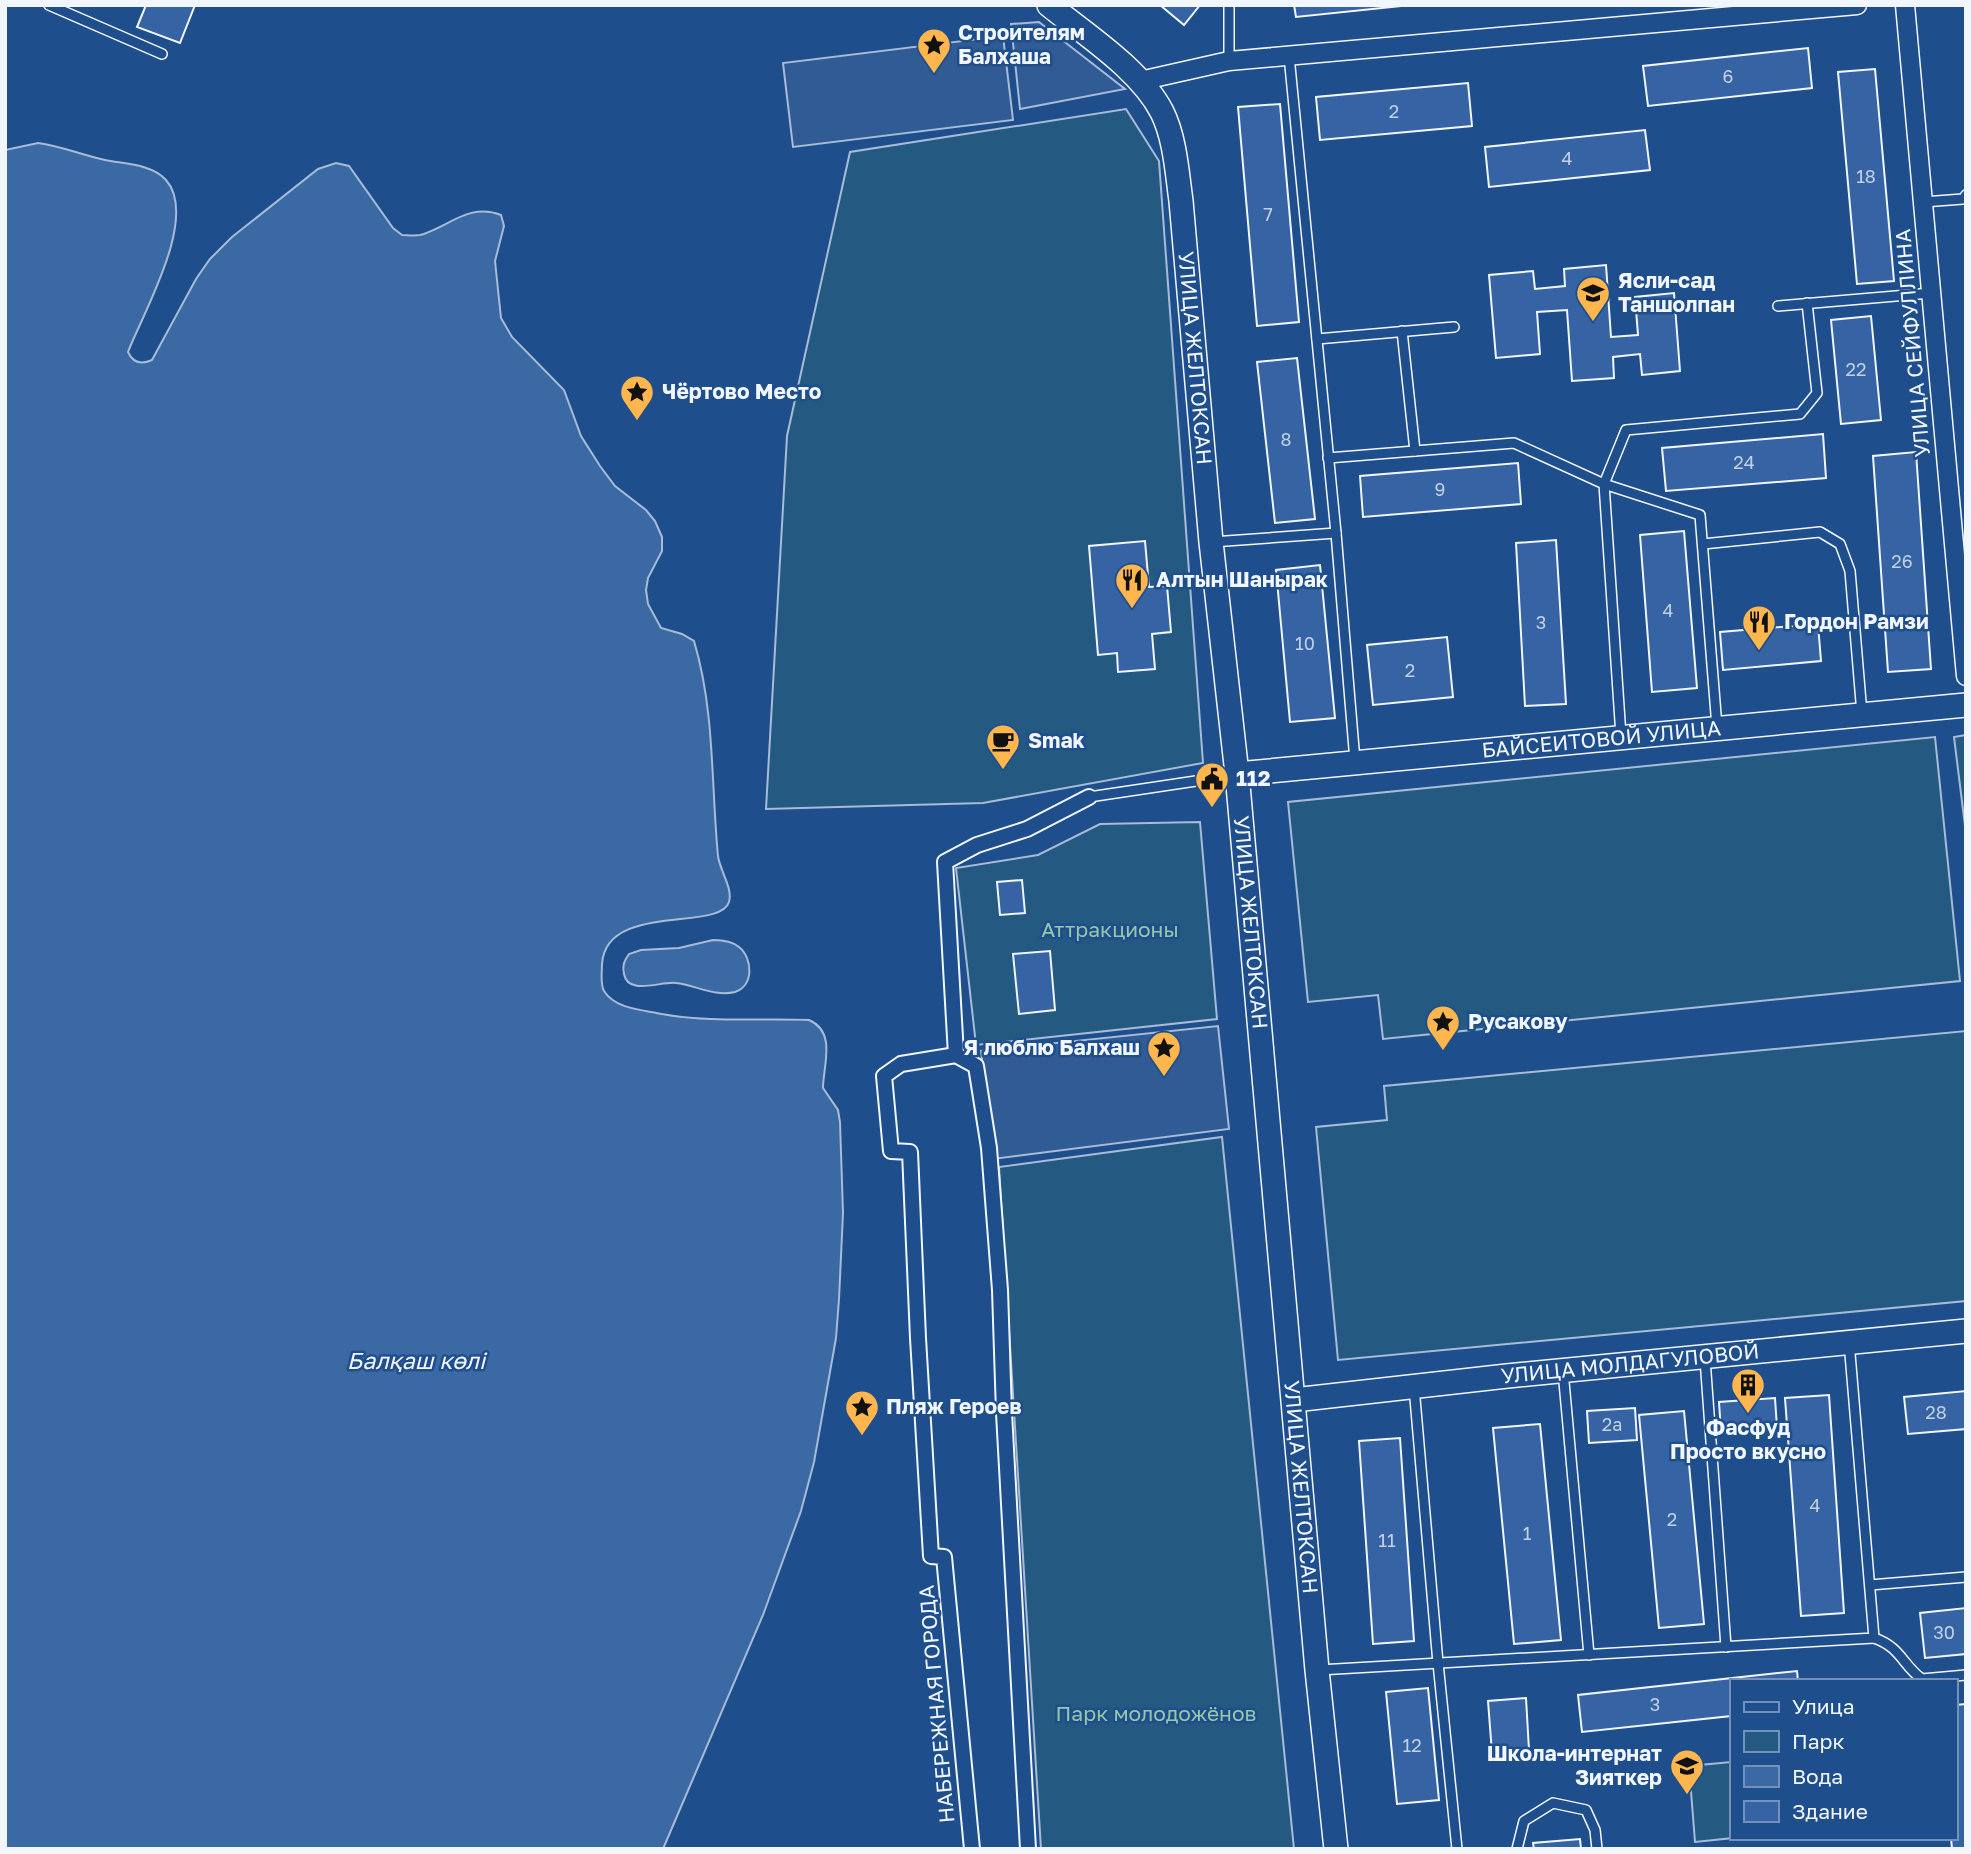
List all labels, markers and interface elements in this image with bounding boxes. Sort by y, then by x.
place label: Строителям Балхаша [958,19,1085,69]
place icon: Строителям Балхаша [915,26,953,75]
house number: 6 [1723,65,1733,87]
house number: 2 [1389,100,1399,122]
house number: 4 [1562,147,1573,169]
house number: 18 [1856,165,1876,187]
house number: 7 [1263,203,1273,225]
street label: УЛИЦА СЕЙФУЛЛИНА [1889,228,1935,458]
street label: УЛИЦА ЖЕЛТОКСАН [1173,250,1218,466]
place label: Ясли-сад Таншолпан [1618,267,1735,317]
school or university icon: Ясли-сад Таншолпан [1574,274,1612,323]
house number: 22 [1846,358,1866,380]
place icon: Чёртово Место [618,373,656,422]
place label: Чёртово Место [662,378,821,404]
house number: 8 [1281,428,1291,450]
house number: 24 [1733,451,1755,473]
house number: 9 [1435,478,1445,500]
house number: 26 [1891,550,1913,572]
restaurant icon: Алтын Шанырак [1113,561,1151,610]
place label: Алтын Шанырак [1156,566,1328,592]
house number: 4 [1663,599,1674,621]
restaurant icon: Гордон Рамзи [1740,603,1778,652]
place label: Гордон Рамзи [1784,608,1929,634]
house number: 3 [1536,611,1546,633]
house number: 10 [1295,632,1315,654]
house number: 2 [1405,659,1415,681]
street label: БАЙСЕИТОВОЙ УЛИЦА [1481,714,1722,763]
cafe icon: Smak [984,722,1022,771]
place label: Smak [1028,727,1085,753]
public building icon: 112 [1193,760,1231,809]
place label: 112 [1236,765,1271,791]
street label: УЛИЦА ЖЕЛТОКСАН [1229,815,1274,1030]
park label: Аттракционы [1041,916,1179,942]
place icon: Русакову [1424,1003,1462,1052]
place label: Русакову [1468,1008,1568,1034]
place icon: Я люблю Балхаш [1145,1029,1183,1078]
place label: Я люблю Балхаш [964,1034,1140,1060]
street label: УЛИЦА МОЛДАГУЛОВОЙ [1500,1337,1760,1389]
water label: Балқаш көлі [347,1346,488,1374]
building icon: Фасфуд Просто вкусно [1729,1366,1767,1415]
street label: УЛИЦА ЖЕЛТОКСАН [1279,1379,1324,1595]
place icon: Пляж Героев [843,1388,881,1437]
place label: Пляж Героев [886,1393,1022,1419]
house number: 28 [1925,1401,1947,1423]
house number: 2а [1602,1413,1622,1435]
place label: Фасфуд Просто вкусно [1670,1414,1826,1464]
house number: 4 [1810,1494,1821,1516]
house number: 2 [1667,1508,1677,1530]
house number: 1 [1523,1522,1532,1544]
house number: 11 [1378,1529,1396,1551]
street label: НАБЕРЕЖНАЯ ГОРОДА [913,1584,959,1824]
house number: 30 [1933,1621,1955,1643]
legend [1730,1679,1957,1840]
house number: 3 [1650,1693,1660,1715]
text: Улица [1792,1693,1855,1719]
park label: Парк молодожёнов [1056,1700,1256,1726]
text: Парк [1792,1728,1845,1754]
house number: 12 [1402,1734,1422,1756]
place label: Школа-интернат Зияткер [1487,1740,1662,1790]
school or university icon: Школа-интернат Зияткер [1668,1747,1706,1796]
text: Вода [1792,1763,1843,1789]
text: Здание [1792,1798,1868,1824]

